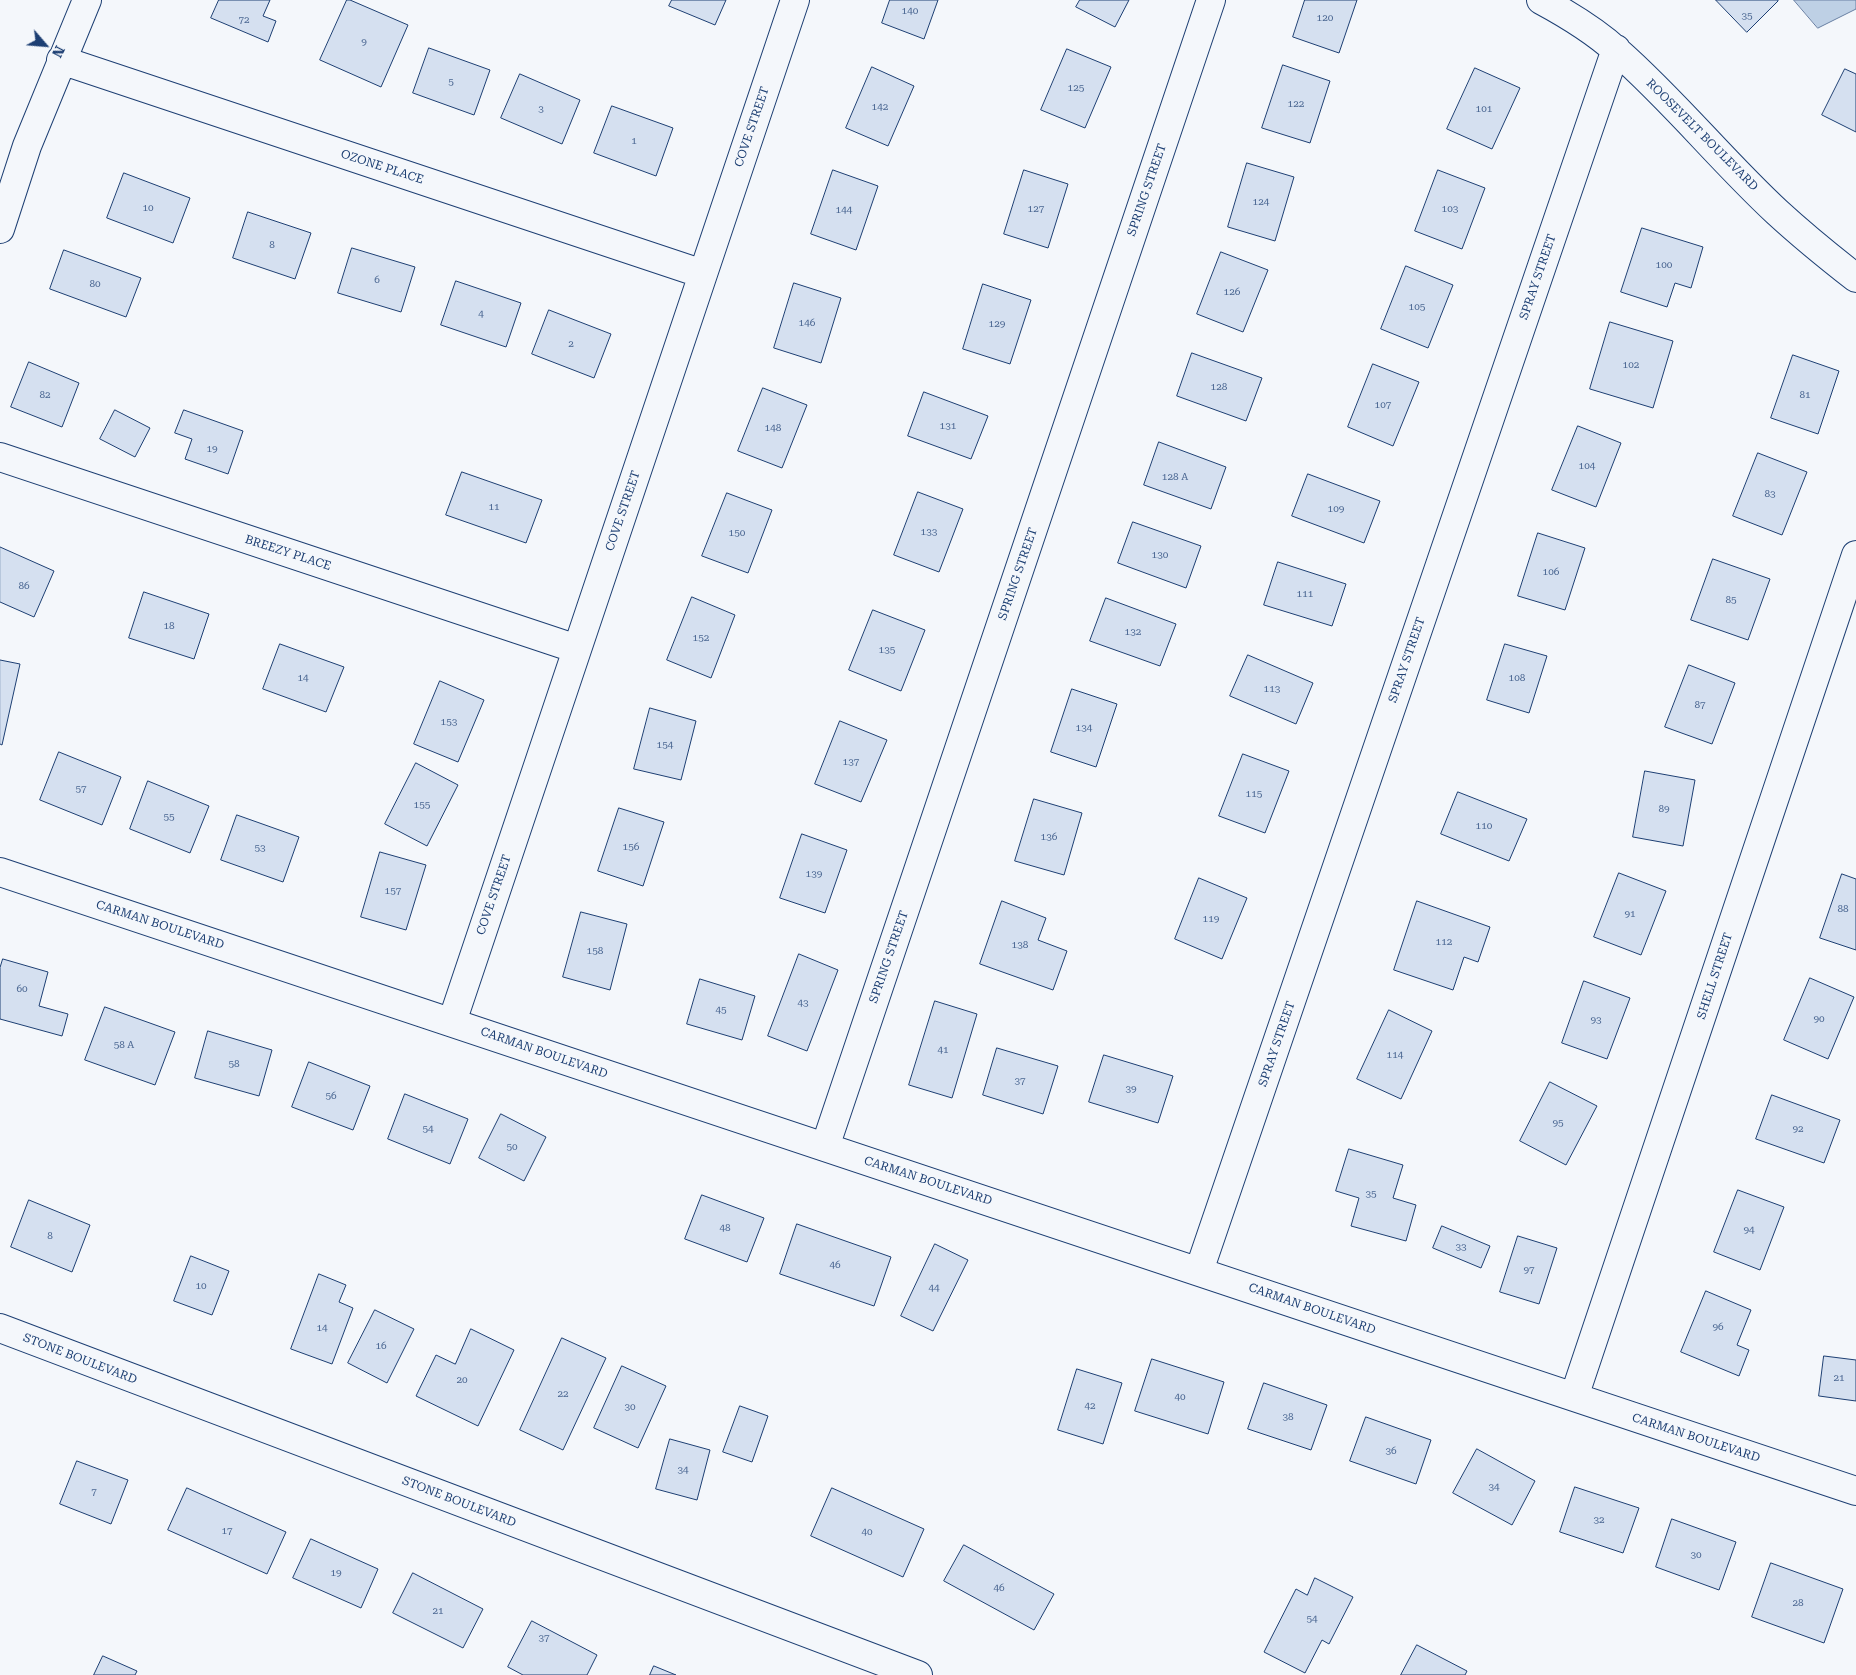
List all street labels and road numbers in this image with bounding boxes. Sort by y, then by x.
street label: ROOSEVELT BOULEVARD [1643,76,1761,194]
street label: COVE STREET [732,85,772,169]
street label: SPRING STREET [1124,142,1170,238]
street label: OZONE PLACE [339,147,425,187]
street label: SPRAY STREET [1517,232,1559,322]
street label: COVE STREET [603,469,643,553]
street label: SPRING STREET [995,526,1041,622]
street label: BREEZY PLACE [243,532,333,574]
street label: SPRAY STREET [1386,615,1428,705]
street label: COVE STREET [474,853,514,937]
street label: CARMAN BOULEVARD [94,897,226,953]
street label: SPRING STREET [866,909,912,1005]
street label: SHELL STREET [1694,931,1736,1021]
street label: SPRAY STREET [1256,999,1298,1089]
street label: CARMAN BOULEVARD [478,1024,610,1082]
street label: CARMAN BOULEVARD [862,1153,994,1209]
street label: CARMAN BOULEVARD [1246,1280,1378,1338]
street label: STONE BOULEVARD [21,1331,139,1387]
street label: CARMAN BOULEVARD [1630,1410,1762,1466]
street label: STONE BOULEVARD [400,1474,518,1530]

